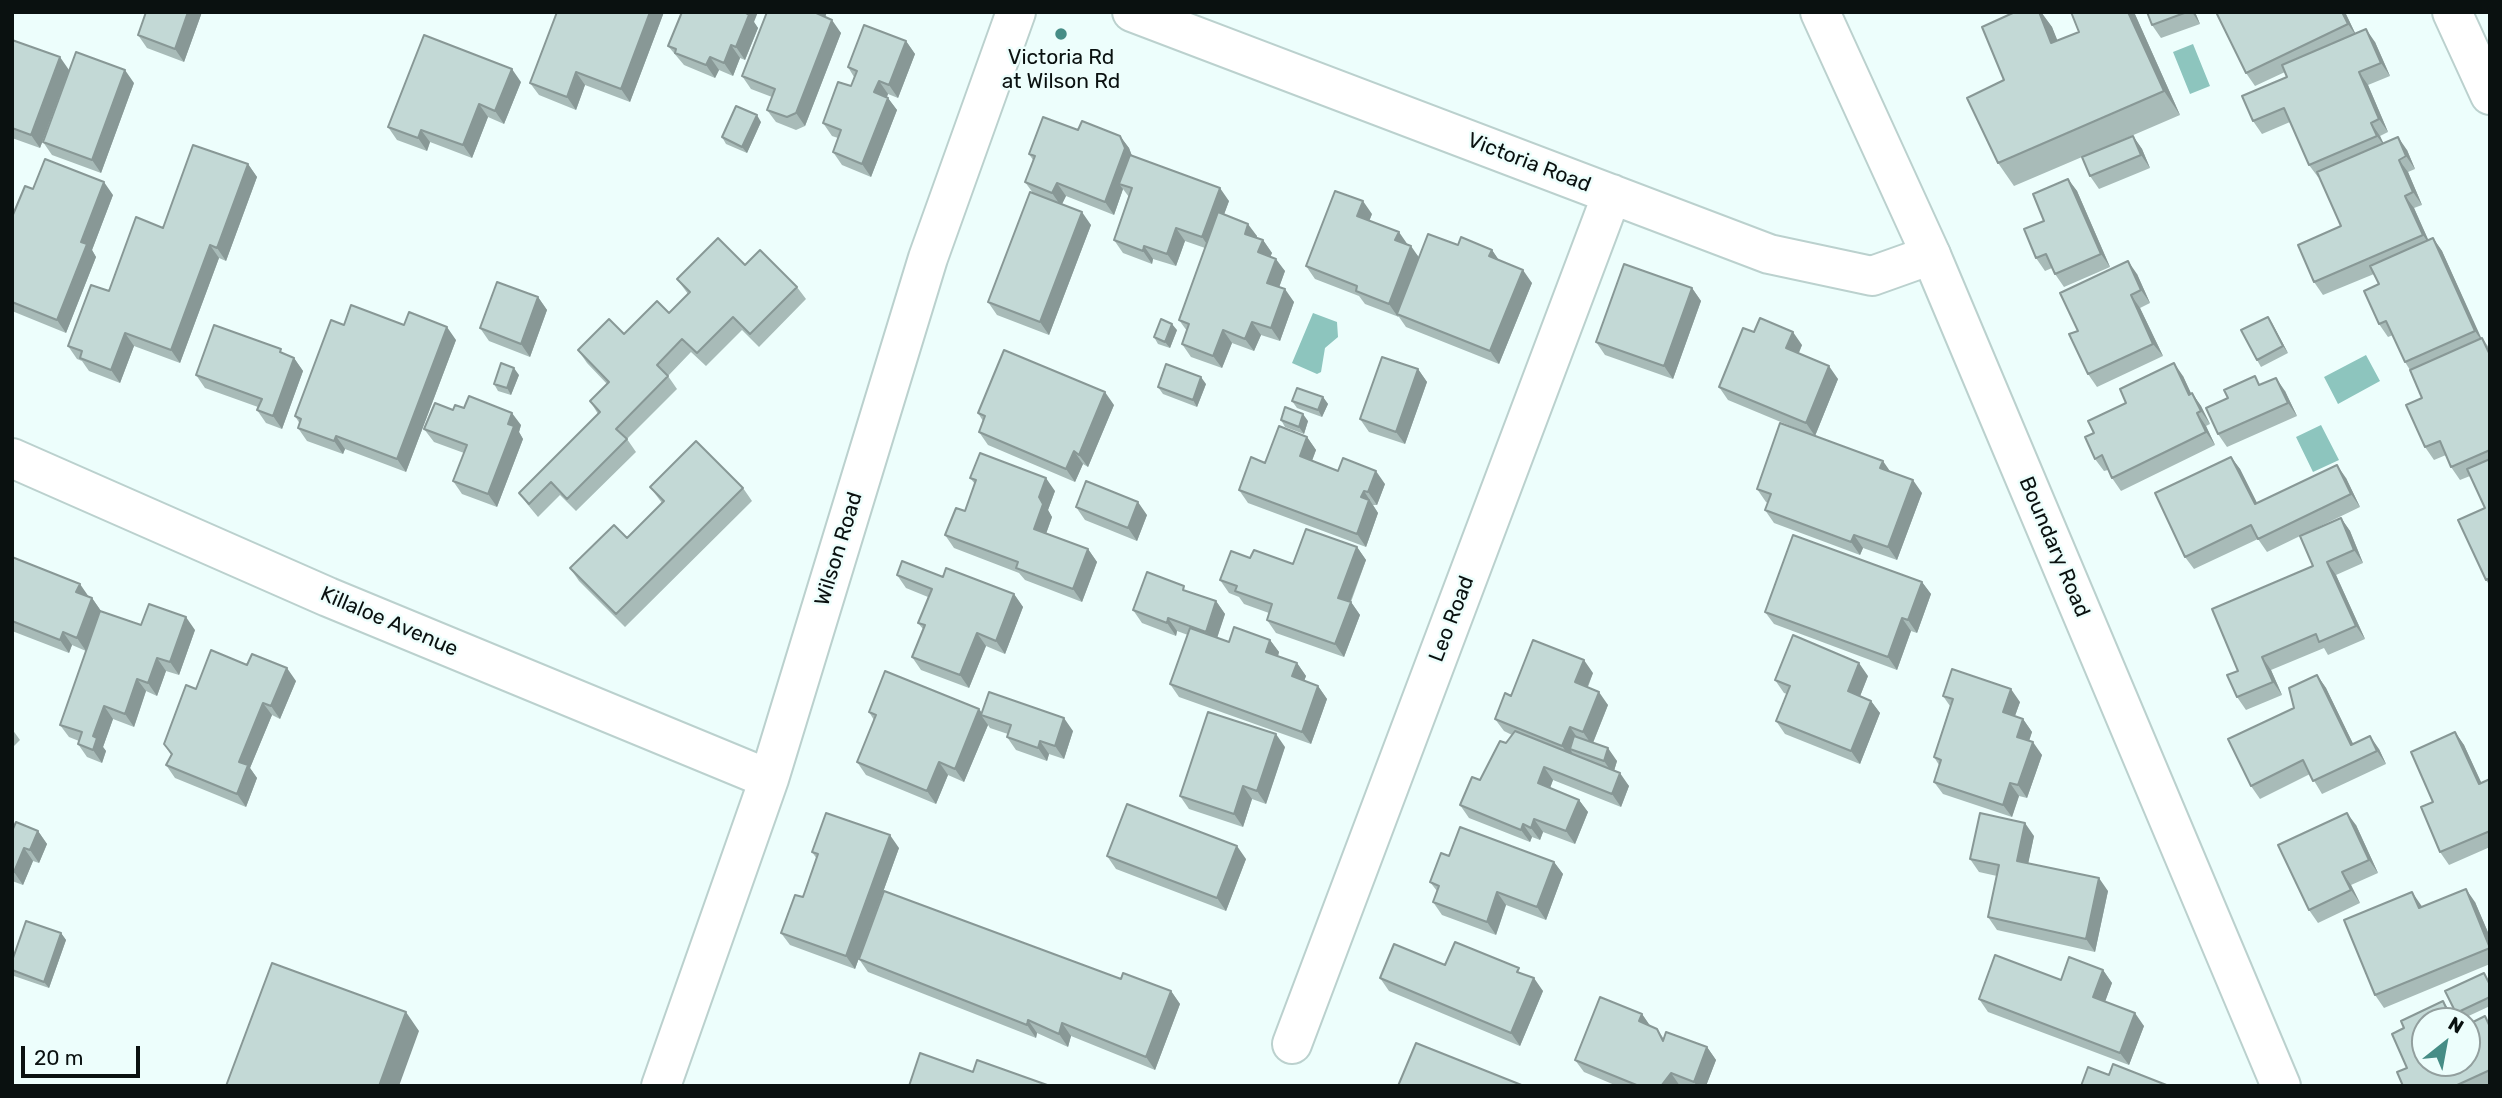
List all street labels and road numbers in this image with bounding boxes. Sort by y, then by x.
street label: Victoria Road [1464,128,1594,198]
street label: Boundary Road [2013,473,2095,621]
street label: Wilson Road [810,489,868,609]
street label: Leo Road [1424,572,1480,666]
street label: Killaloe Avenue [316,582,462,662]

